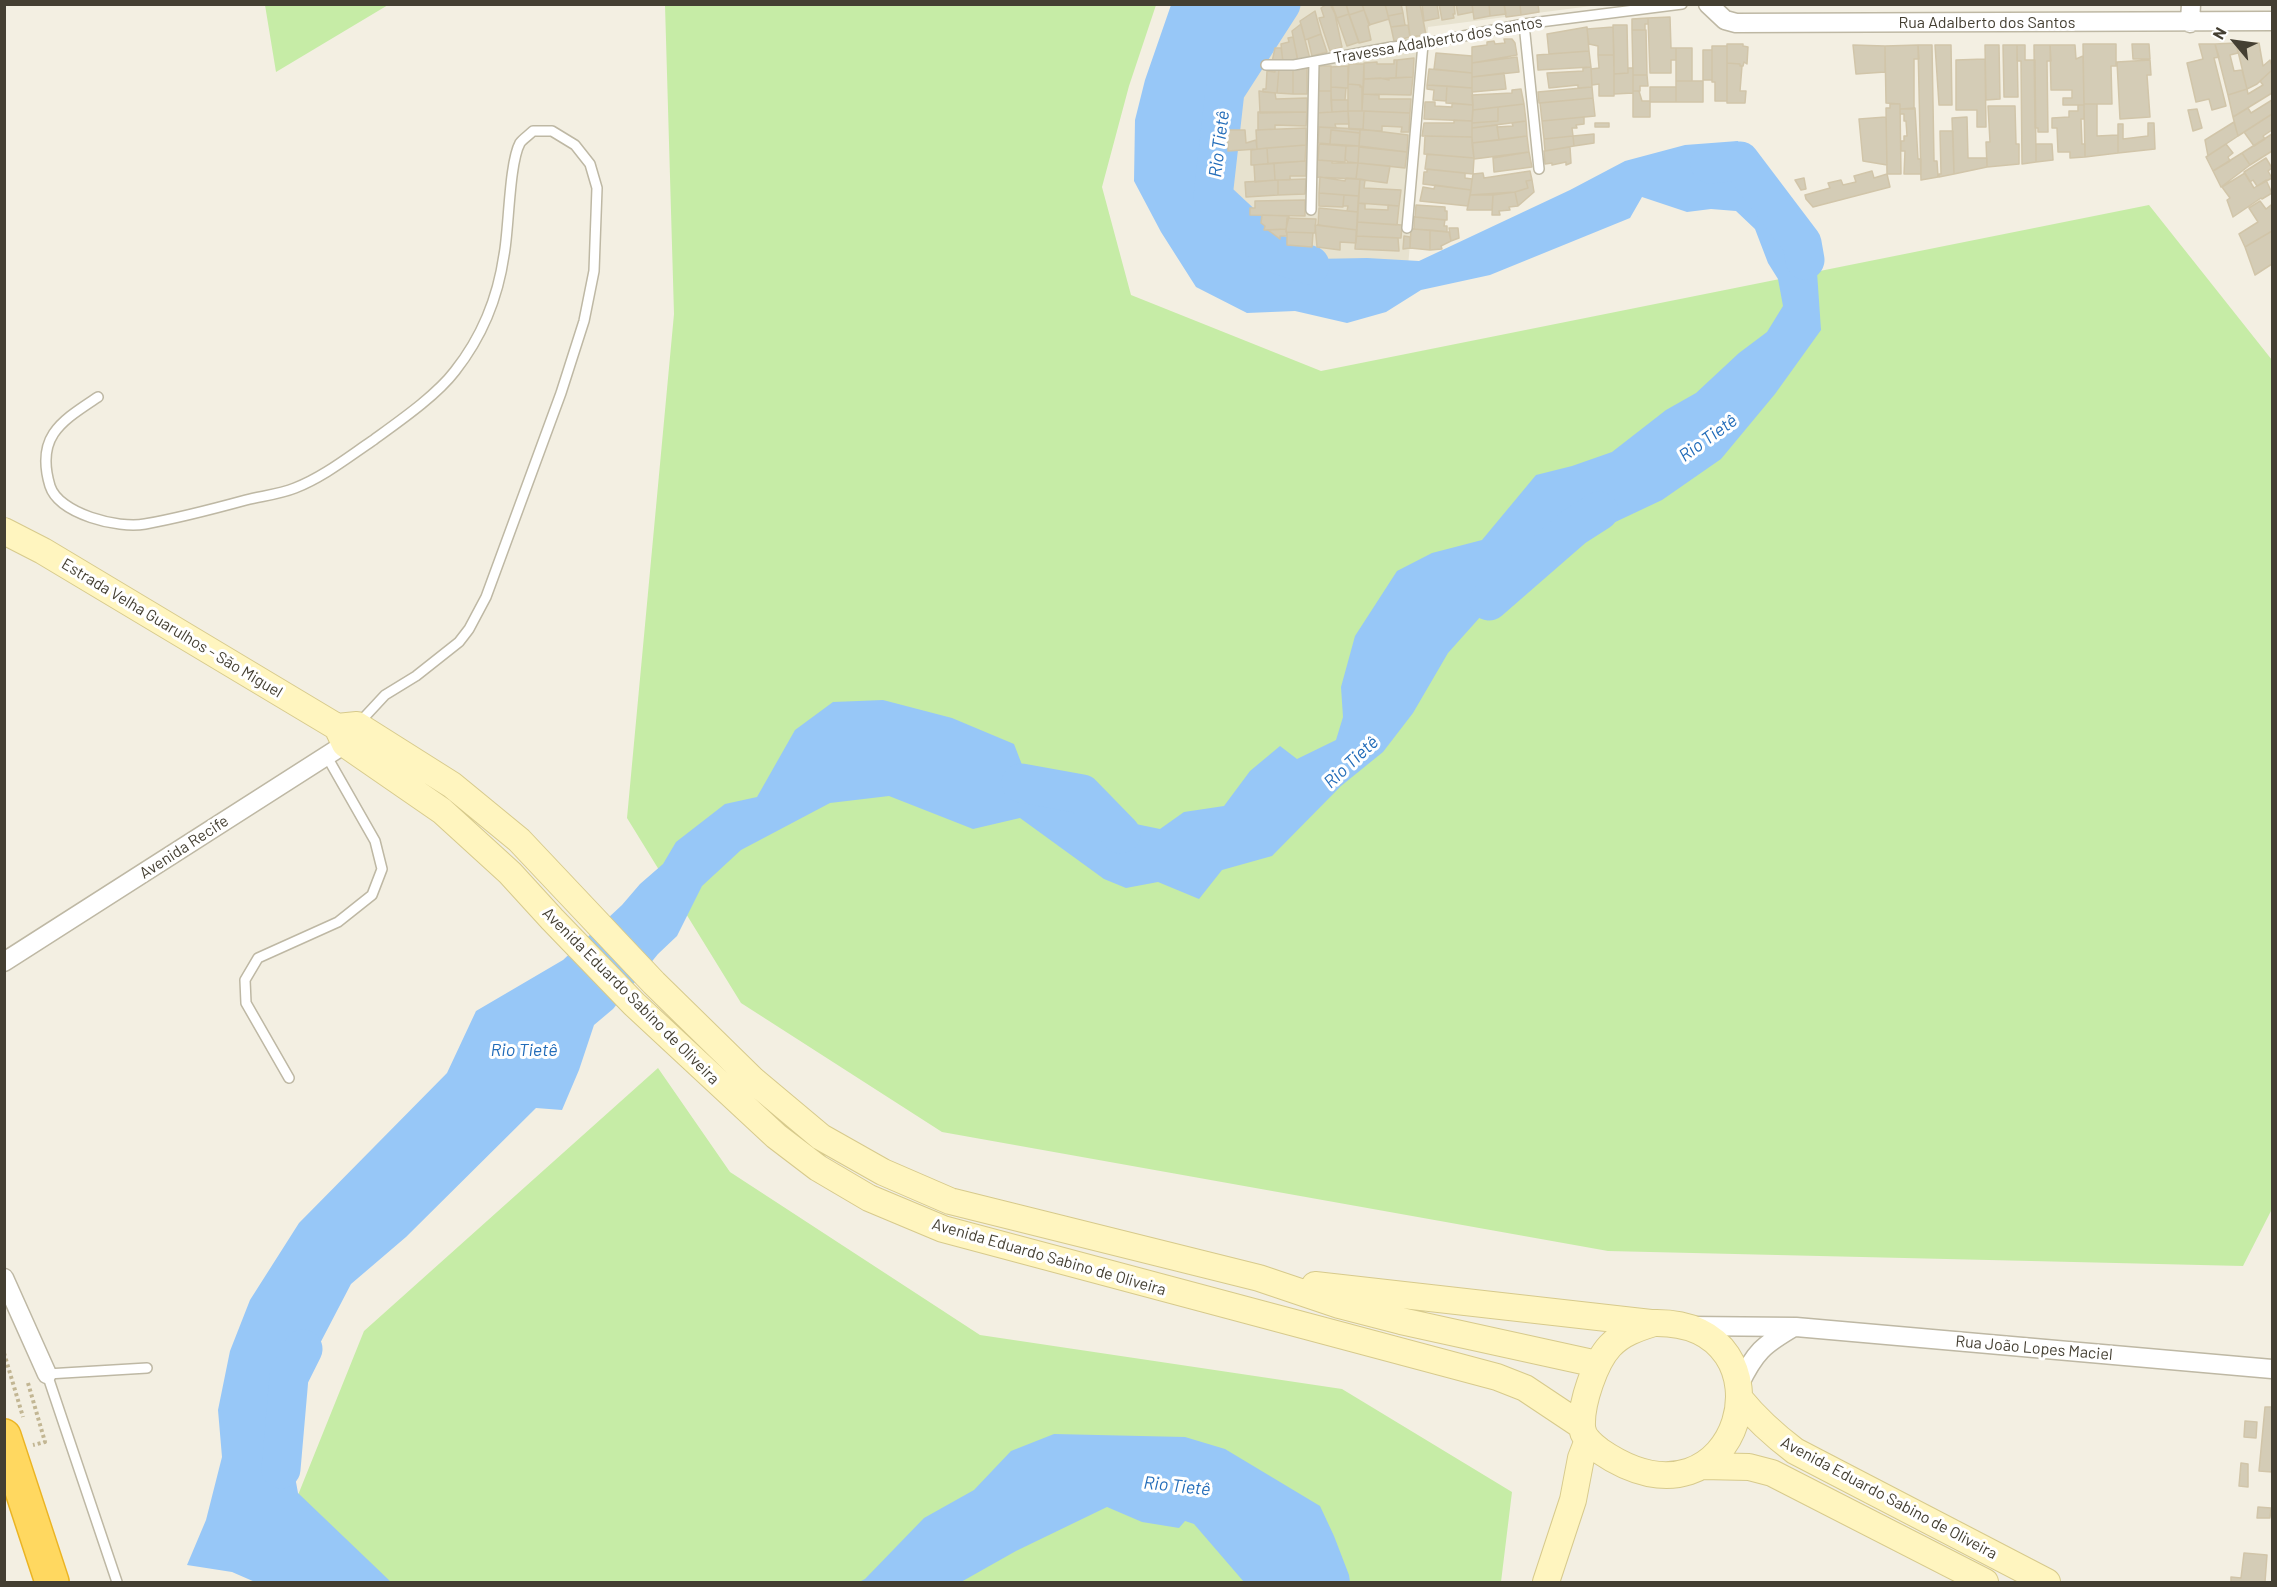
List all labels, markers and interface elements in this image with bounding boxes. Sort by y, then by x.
street label: Travessa Adalberto dos Santos [1332,12,1544,68]
north arrow [2205,12,2265,72]
street label: Rua Adalberto dos Santos [1898,13,2076,33]
text: N [2208,24,2230,42]
water label: Rio Tietê [1204,109,1234,179]
water label: Rio Tietê [1675,410,1741,466]
street label: Estrada Velha Guarulhos - São Miguel [58,554,286,702]
water label: Rio Tietê [1319,731,1383,793]
street label: Avenida Recife [136,811,232,883]
street label: Avenida Eduardo Sabino de Oliveira [539,904,723,1088]
water label: Rio Tietê [491,1039,557,1061]
street label: Avenida Eduardo Sabino de Oliveira [930,1214,1168,1300]
street label: Rua João Lopes Maciel [1955,1332,2113,1364]
street label: Avenida Eduardo Sabino de Oliveira [1778,1433,2000,1563]
water label: Rio Tietê [1143,1472,1211,1500]

